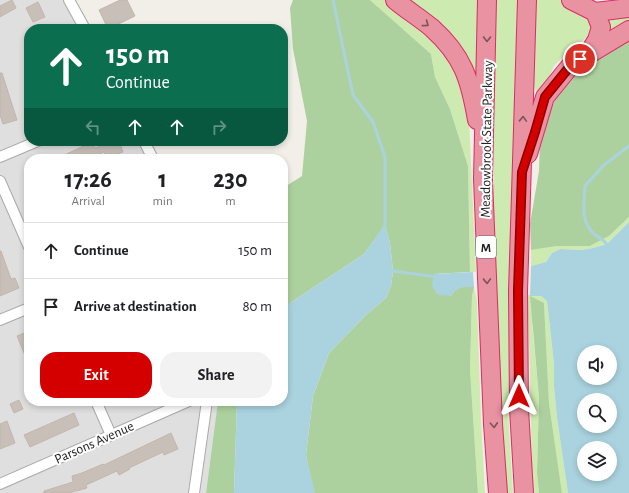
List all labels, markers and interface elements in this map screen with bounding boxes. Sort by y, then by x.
one-way arrow [422,19,429,26]
one-way arrow [483,36,491,42]
icon: ahead [40,40,92,92]
text: 150 m [106,41,170,69]
pin [563,42,597,76]
icon: arrive [569,48,591,70]
street label: Meadowbrook State Parkway [479,60,495,218]
text: Continue [106,74,170,92]
icon: left [82,116,104,138]
icon: ahead [124,116,146,138]
icon: ahead [166,116,188,138]
icon: right [208,116,230,138]
one-way arrow [519,116,527,122]
text: 17:26 [65,168,112,192]
text: 1 [158,168,167,192]
text: 230 [213,168,247,192]
text: Arrival [72,195,105,208]
text: min [152,195,173,208]
text: m [225,195,236,208]
road number: M [476,236,496,258]
icon: ahead [40,240,62,262]
text: Continue [74,243,129,258]
text: 150 m [238,243,272,258]
one-way arrow [483,278,492,284]
icon: arrive [40,296,62,318]
text: Arrive at destination [74,299,197,314]
text: 80 m [242,299,272,314]
map controls [577,345,617,481]
button: sound [577,345,617,385]
button: Exit [40,352,152,398]
button: Share [160,352,272,398]
position arrow [498,375,540,417]
button: search [577,393,617,433]
street label: Parsons Avenue [53,419,136,467]
one-way arrow [489,422,498,428]
button: layers [577,441,617,481]

